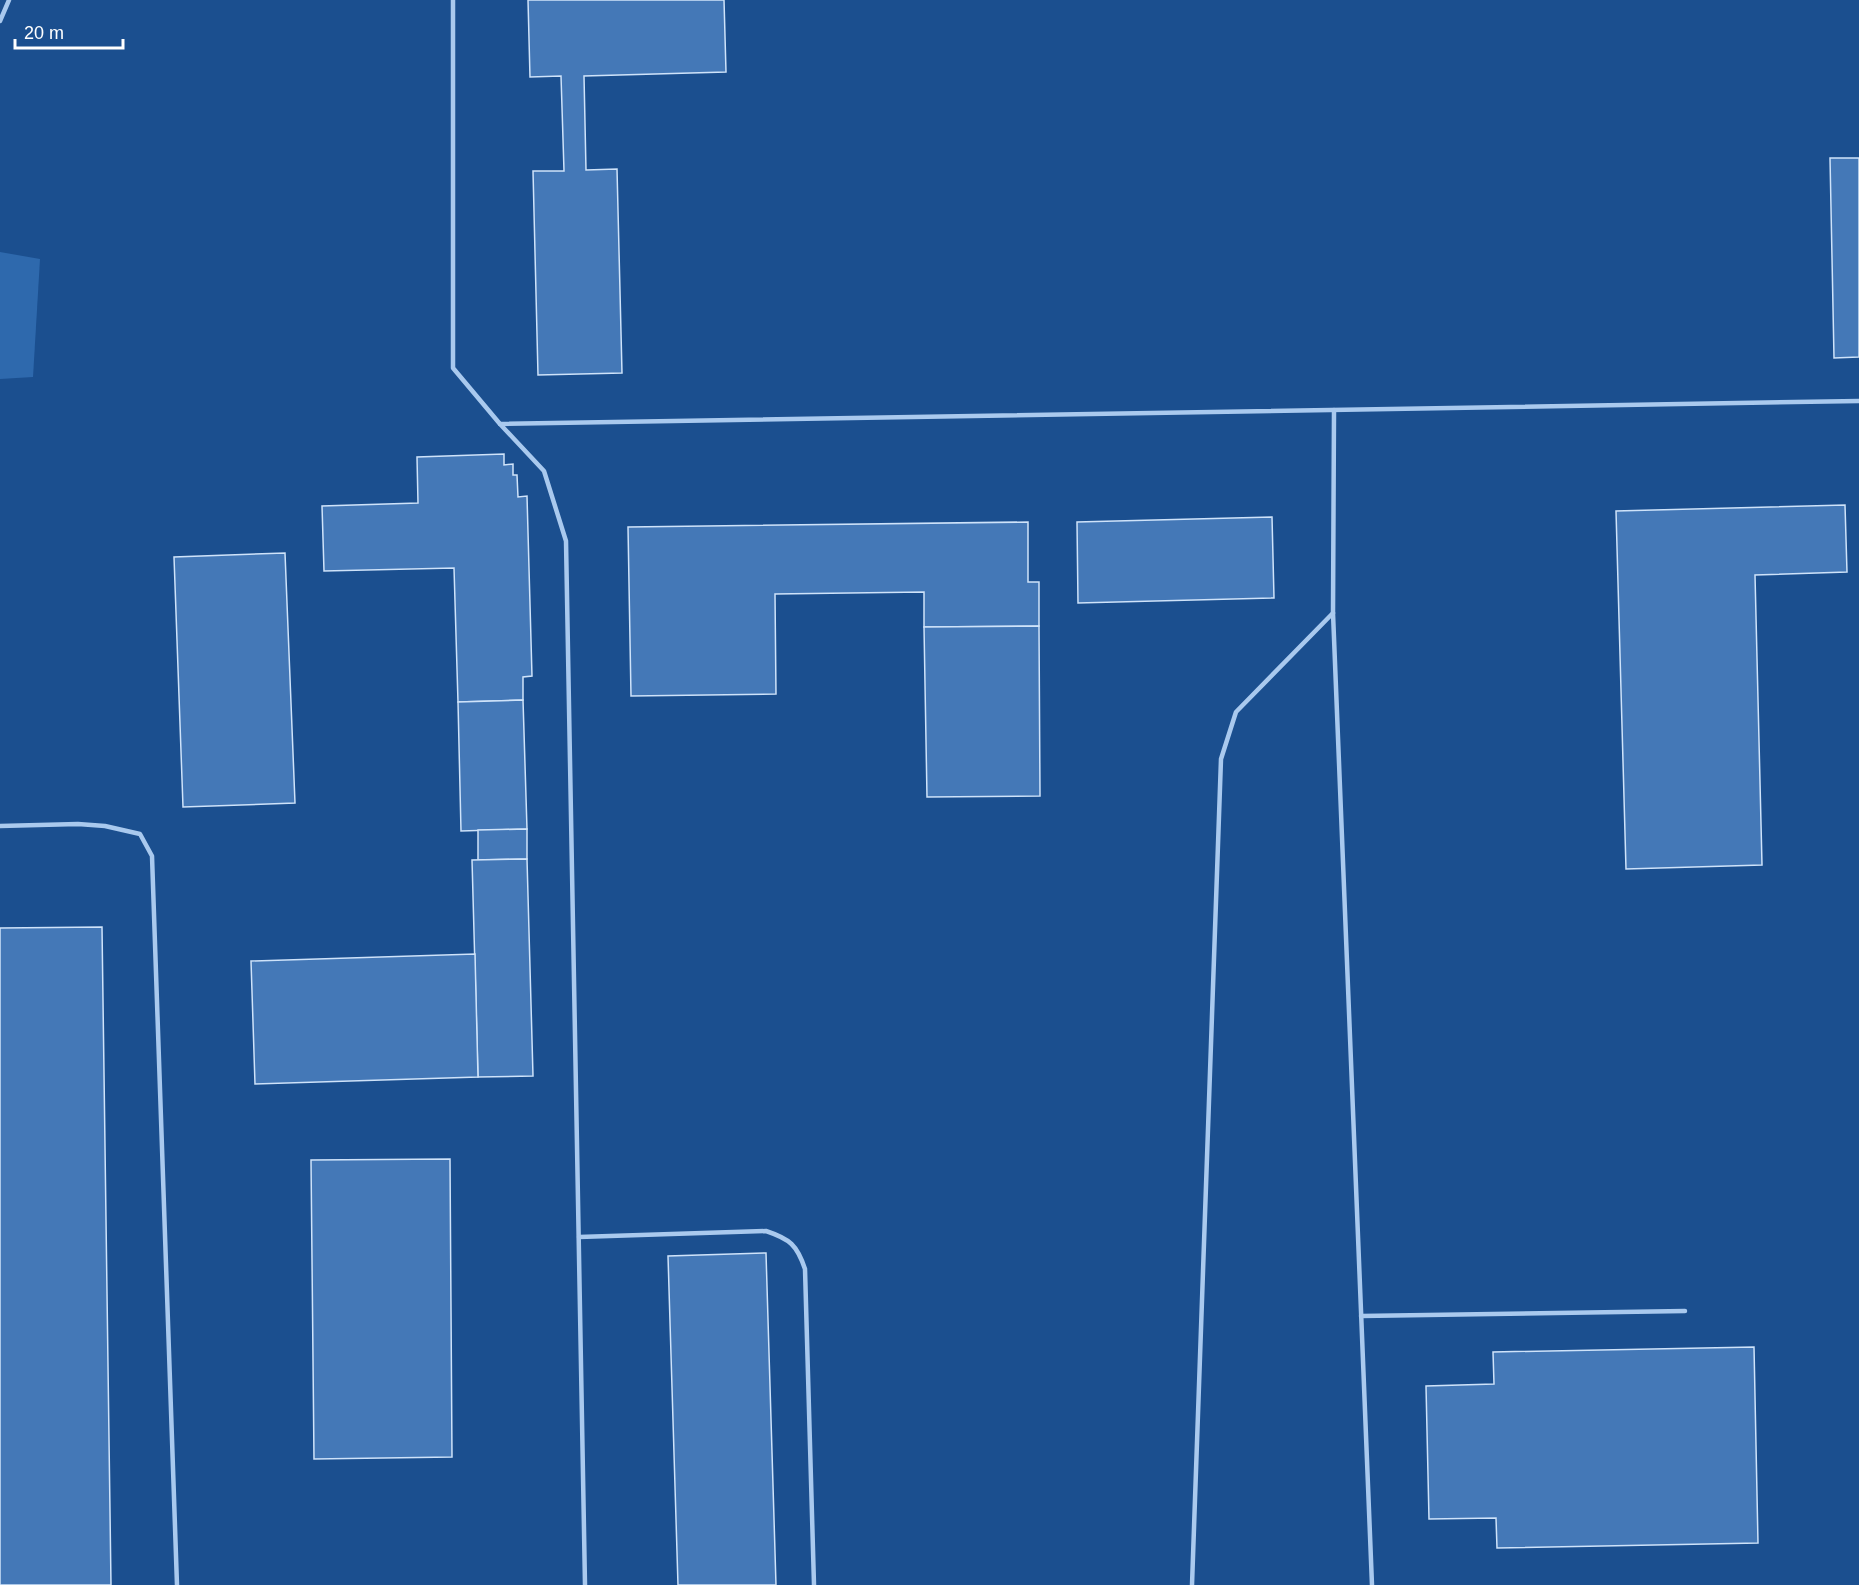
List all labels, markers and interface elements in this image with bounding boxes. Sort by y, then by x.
scale bar [15,12,123,50]
text: 20 m [24,23,64,43]

